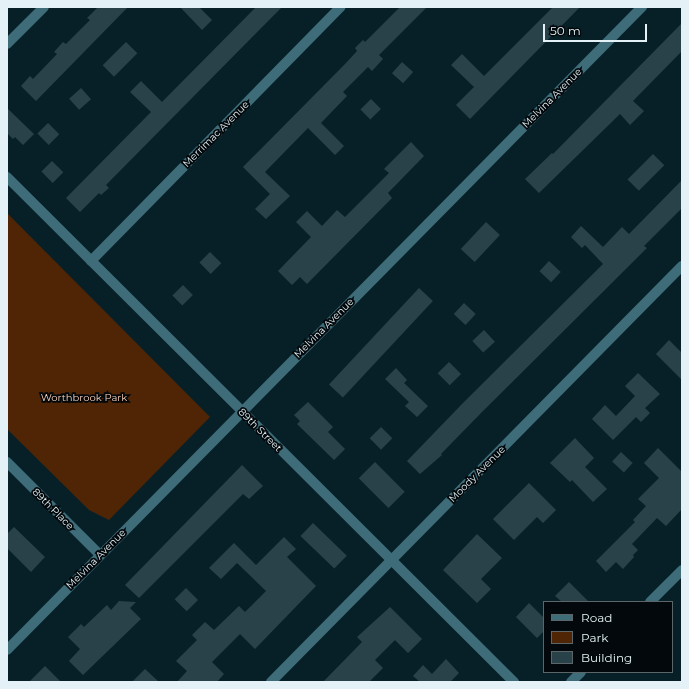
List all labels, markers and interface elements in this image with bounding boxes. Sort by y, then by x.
scale bar [545,16,649,42]
text: 50 m [550,23,581,38]
street label: Melvina Avenue [520,66,584,130]
street label: Merrimac Avenue [180,98,252,170]
street label: Melvina Avenue [292,296,356,360]
park label: Worthbrook Park [41,392,127,404]
street label: 89th Street [236,406,284,454]
street label: Moody Avenue [446,443,508,505]
street label: 89th Place [30,486,76,532]
street label: Melvina Avenue [64,527,128,591]
legend [543,601,673,673]
text: Road [581,610,612,625]
text: Park [581,630,608,645]
text: Building [581,650,632,665]

